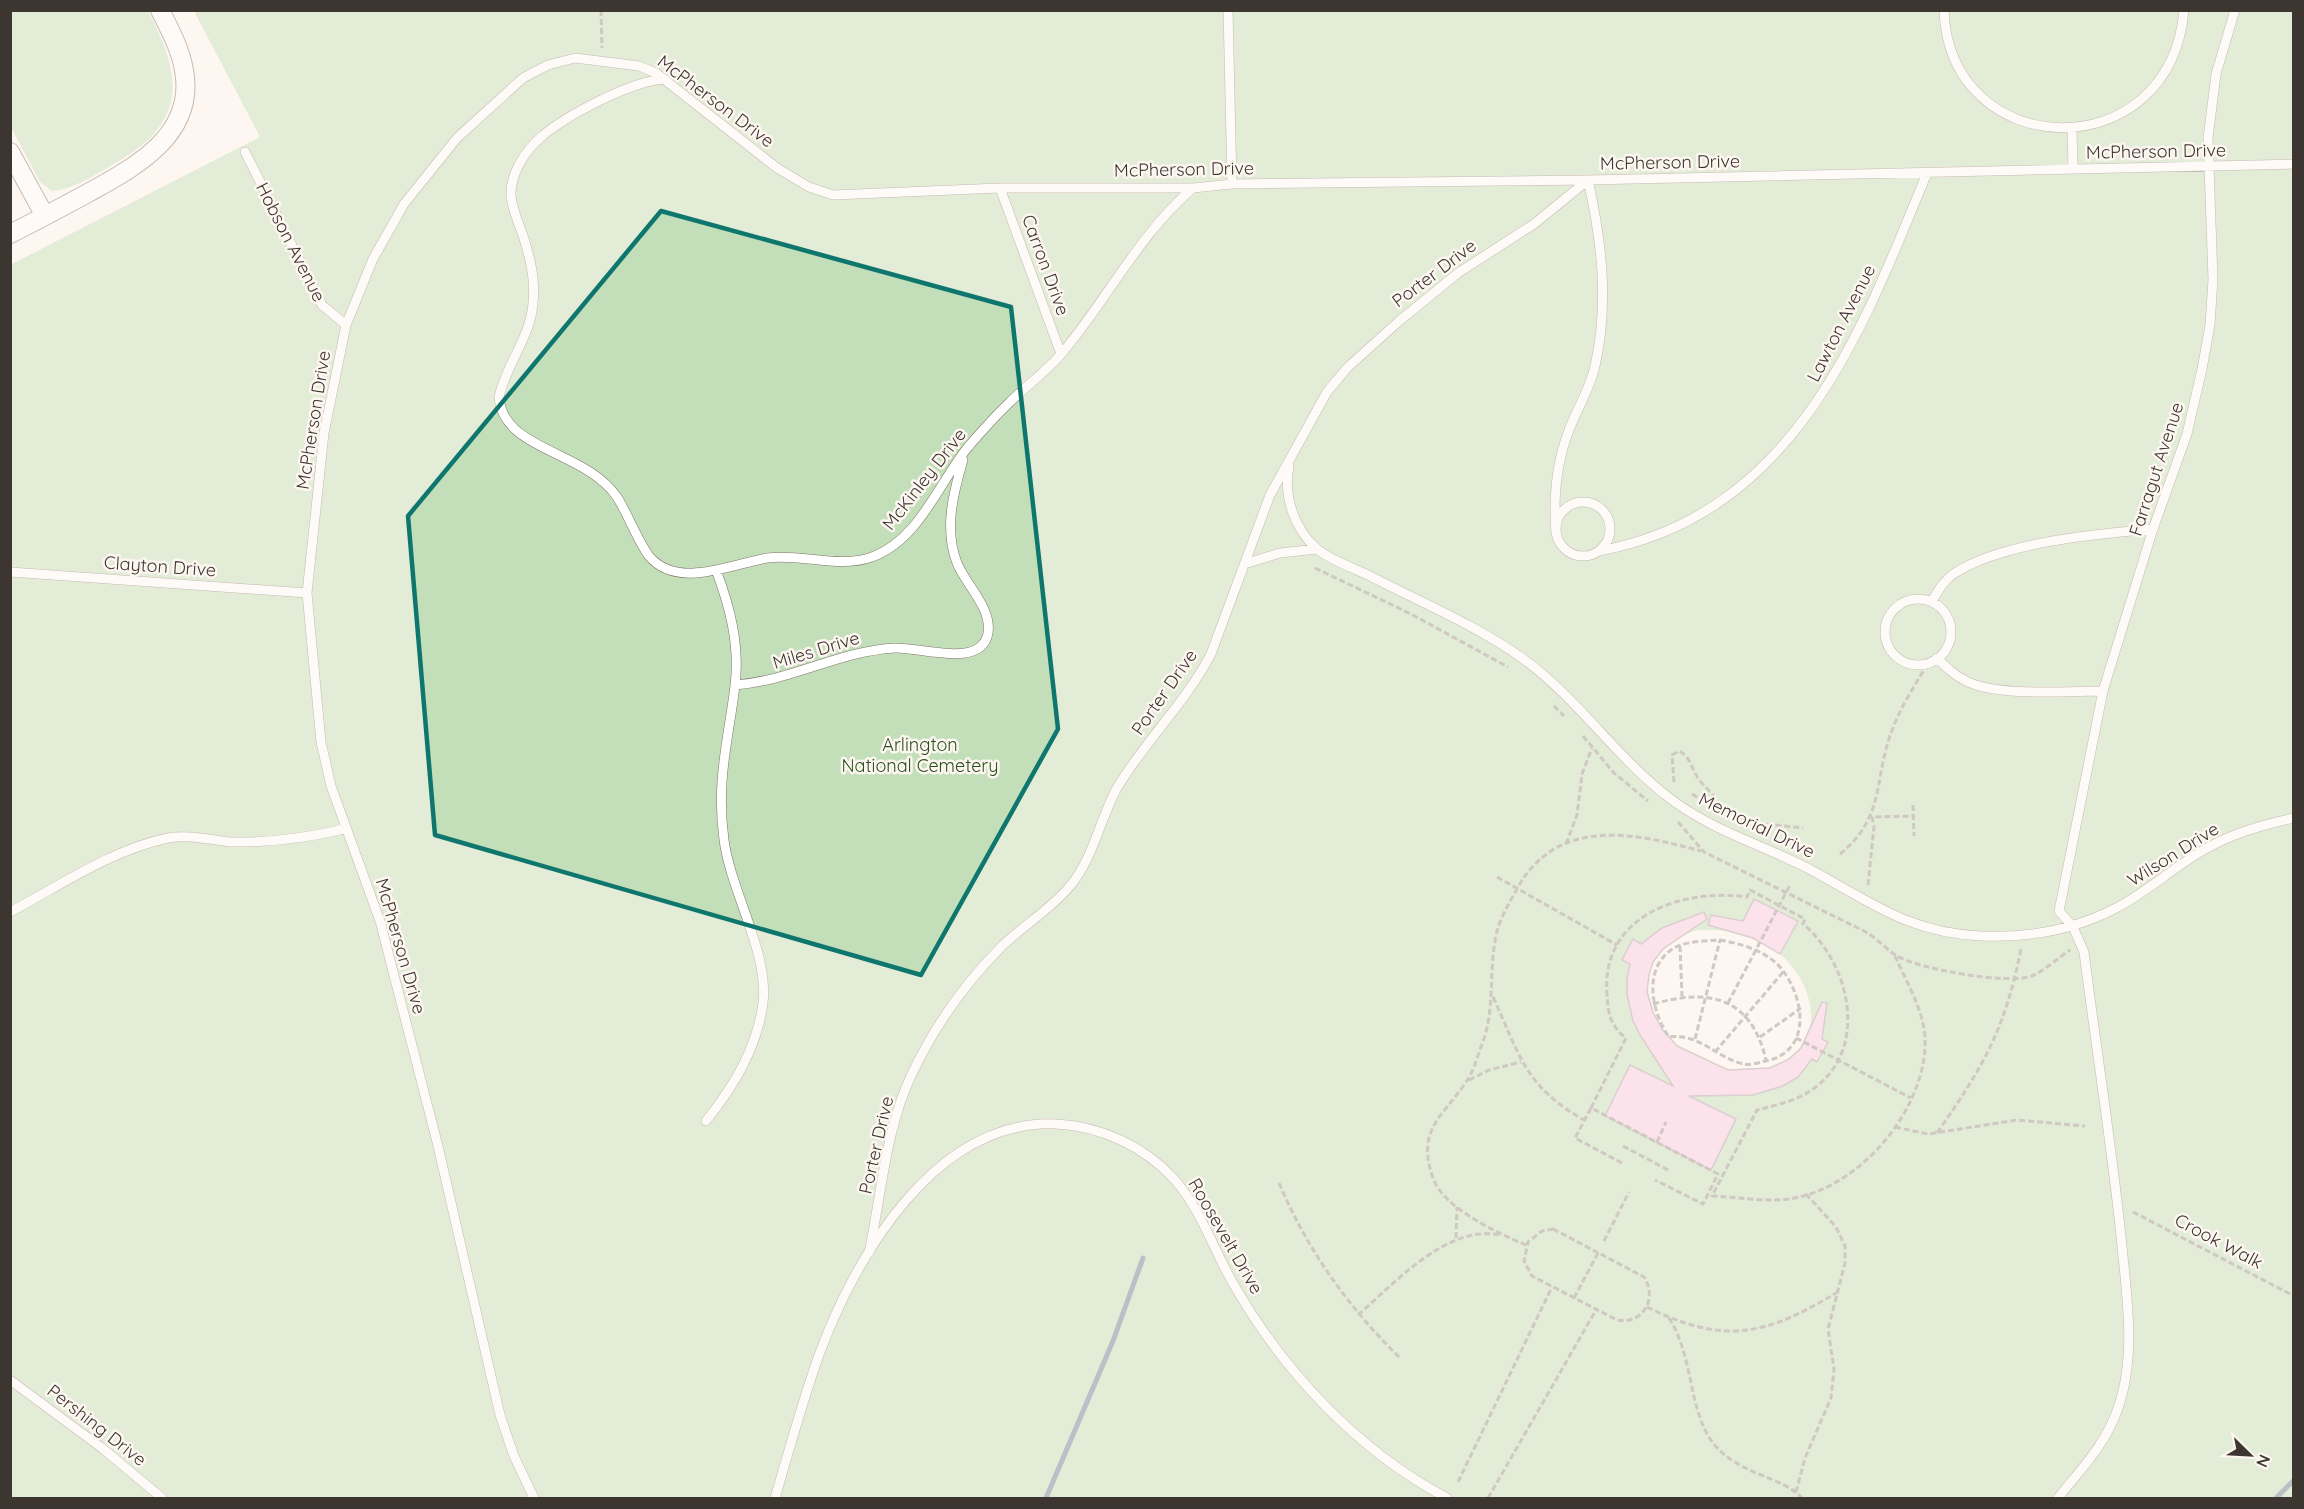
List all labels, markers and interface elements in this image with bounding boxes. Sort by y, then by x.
street label: McPherson Drive [653,50,779,152]
street label: McPherson Drive [2086,138,2226,164]
street label: McPherson Drive [1600,149,1740,175]
street label: McPherson Drive [1114,156,1254,182]
street label: Hobson Avenue [251,178,331,306]
street label: Carron Drive [1017,211,1075,319]
street label: Porter Drive [1387,234,1481,312]
street label: Lawton Avenue [1802,260,1880,386]
street label: McPherson Drive [291,349,335,491]
street label: Farragut Avenue [2124,399,2188,539]
street label: McKinley Drive [877,423,971,535]
street label: Clayton Drive [103,551,217,581]
street label: Miles Drive [770,626,862,674]
street label: Porter Drive [1126,645,1202,739]
park label: Arlington National Cemetery [841,733,999,777]
street label: Memorial Drive [1695,787,1819,863]
street label: Wilson Drive [2123,817,2223,891]
street label: McPherson Drive [371,875,431,1017]
street label: Porter Drive [854,1094,898,1196]
street label: Roosevelt Drive [1183,1174,1269,1298]
street label: Crook Walk [2171,1208,2267,1274]
street label: Pershing Drive [43,1379,151,1471]
north arrow [2220,1425,2280,1485]
text: N [2252,1452,2275,1471]

